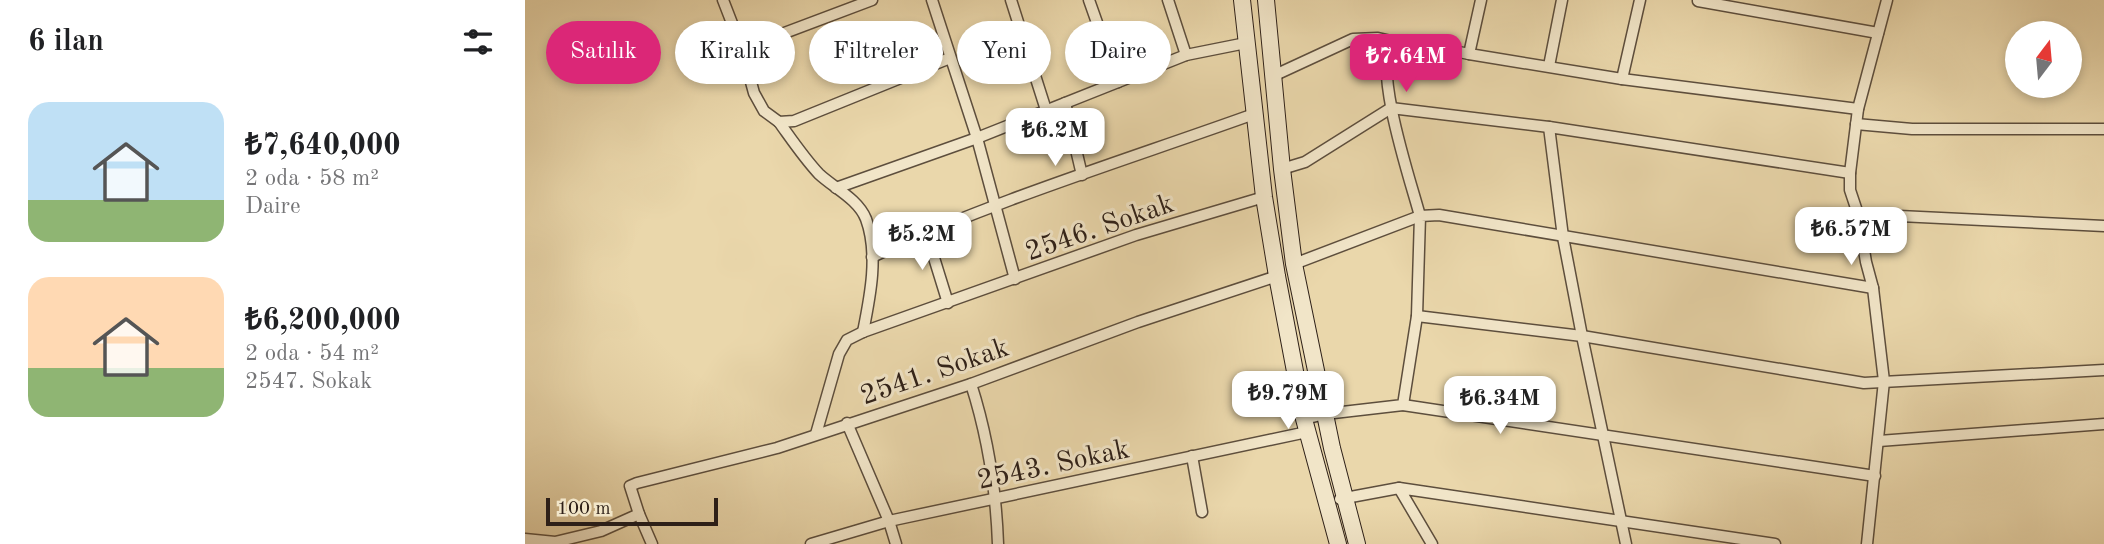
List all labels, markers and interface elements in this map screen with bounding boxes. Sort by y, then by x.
chip: Satılık [546,21,661,84]
chip: Kiralık [675,21,795,84]
chip: Filtreler [809,21,943,84]
chip: Yeni [957,21,1051,84]
chip: Daire [1065,21,1171,84]
north arrow [2005,21,2083,98]
map controls [2005,21,2082,98]
icon: filters [459,23,497,61]
text: 6 ilan [28,27,104,57]
pin: ₺7.64M [1349,34,1463,94]
text: ₺7.64M [1366,45,1446,68]
pin: ₺6.2M [1006,108,1104,168]
text: ₺6.2M [1022,119,1088,142]
icon: home [84,130,168,214]
text: ₺7,640,000 [245,131,401,161]
text: 2 oda · 58 m² [245,167,379,190]
street label: 2546. Sokak [1022,190,1178,267]
text: Daire [245,195,301,218]
pin: ₺6.57M [1794,208,1908,267]
pin: ₺5.2M [873,212,971,272]
text: ₺6.57M [1811,218,1891,241]
text: ₺5.2M [889,223,955,246]
icon: home [84,305,168,389]
text: ₺6,200,000 [245,306,401,336]
street label: 2541. Sokak [857,334,1013,411]
text: 2 oda · 54 m² [245,342,379,365]
text: 2547. Sokak [245,370,372,393]
pin: ₺9.79M [1231,372,1345,431]
pin: ₺6.34M [1443,376,1557,436]
text: ₺9.79M [1248,382,1328,405]
text: ₺6.34M [1460,387,1540,410]
street label: 2543. Sokak [975,436,1132,496]
scale bar [546,495,717,527]
text: 100 m [557,500,610,519]

